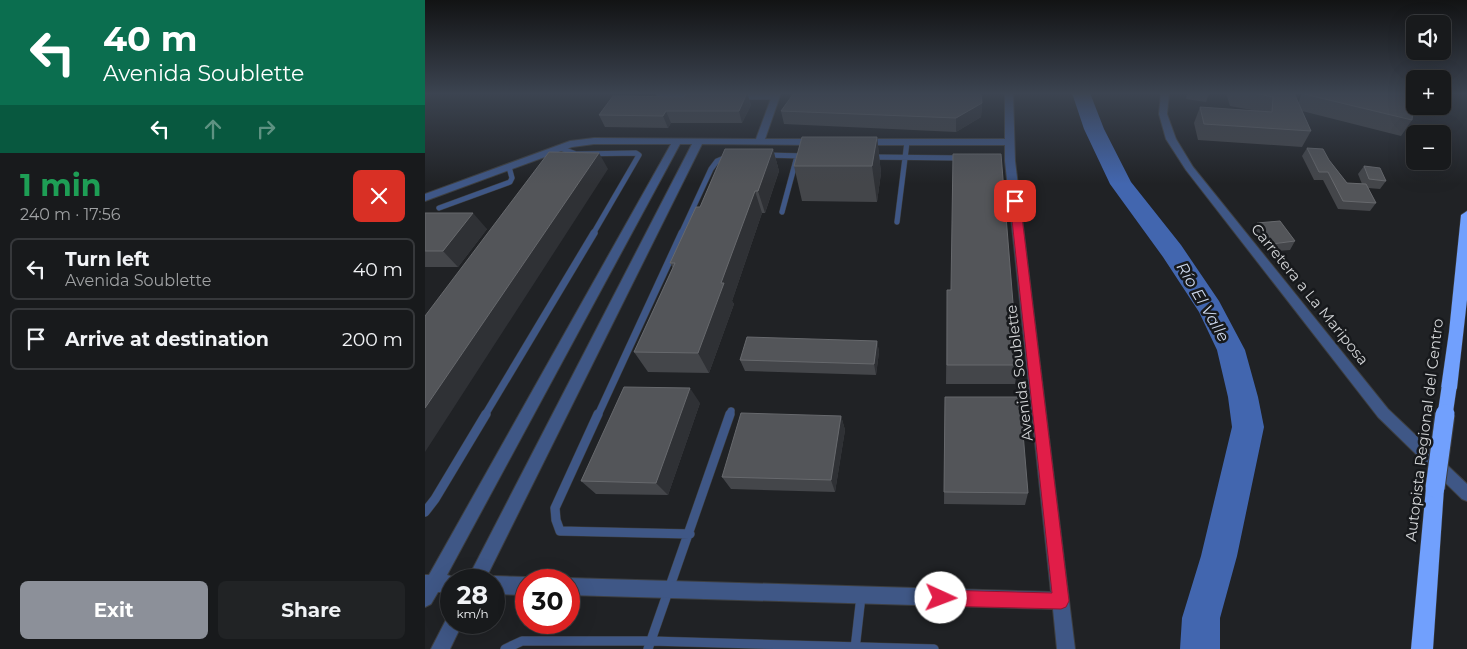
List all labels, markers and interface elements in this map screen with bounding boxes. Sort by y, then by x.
map controls [1406,15,1451,170]
button: sound [1406,15,1451,60]
text: 40 m [103,17,198,60]
icon: left [20,20,85,85]
text: Avenida Soublette [103,60,304,87]
button: + [1406,70,1451,115]
icon: left [146,115,174,143]
icon: ahead [199,115,227,143]
icon: right [252,115,280,143]
button: − [1406,125,1451,170]
text: 1 min [20,167,101,204]
button: close [353,170,405,222]
pin [994,180,1036,222]
icon: arrive [1001,187,1029,215]
text: 240 m · 17:56 [20,205,121,224]
street label: Carretera a La Mariposa [1247,219,1373,369]
text: Turn left [65,248,150,271]
icon: left [22,255,50,283]
text: 40 m [353,258,403,281]
water label: Río El Valle [1173,259,1233,345]
text: Avenida Soublette [65,271,211,290]
street label: Avenida Soublette [1001,304,1037,442]
street label: Autopista Regional del Centro [1401,317,1447,543]
icon: arrive [22,325,50,353]
text: Arrive at destination [65,328,269,351]
text: 200 m [342,328,403,351]
speed limit sign: 30 [515,569,580,634]
position arrow [914,571,966,623]
text: 28 [457,580,488,610]
button: Exit [20,581,208,639]
button: Share [218,581,405,639]
text: km/h [456,606,489,621]

